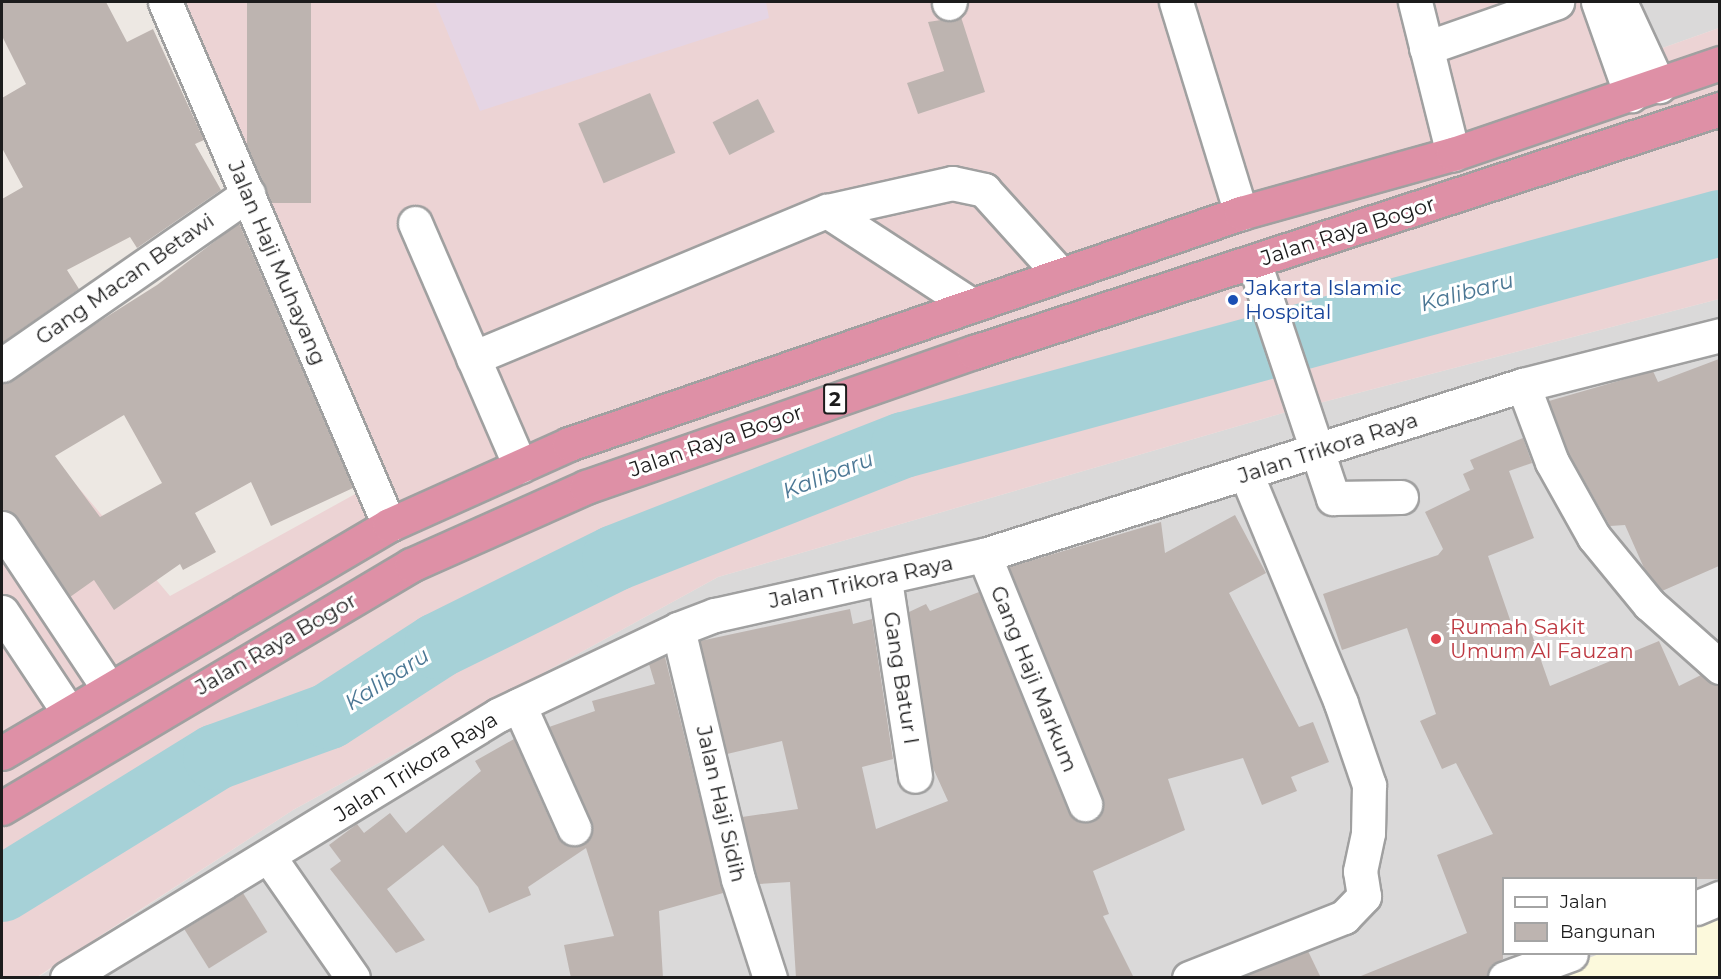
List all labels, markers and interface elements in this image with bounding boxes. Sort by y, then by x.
street label: Jalan Haji Muhayang [223,157,331,369]
street label: Jalan Raya Bogor [1258,191,1438,271]
street label: Gang Macan Betawi [31,208,219,350]
water label: Kalibaru [1418,267,1516,317]
place label: Jakarta Islamic Hospital [1245,275,1402,325]
marker: Jakarta Islamic Hospital [1226,293,1240,307]
road number: 2 [823,382,847,416]
street label: Jalan Raya Bogor [626,400,806,482]
street label: Jalan Trikora Raya [1235,407,1421,489]
water label: Kalibaru [779,446,877,504]
street label: Jalan Trikora Raya [767,550,955,614]
street label: Gang Haji Markum [985,582,1083,776]
street label: Jalan Raya Bogor [191,588,361,700]
street label: Gang Batur I [878,610,924,746]
place label: Rumah Sakit Umum Al Fauzan [1450,614,1634,664]
marker: Rumah Sakit Umum Al Fauzan [1427,630,1445,648]
water label: Kalibaru [340,642,434,716]
street label: Jalan Trikora Raya [330,707,502,827]
street label: Jalan Haji Sidih [691,723,751,885]
legend [1502,877,1697,955]
text: Jalan [1560,891,1607,913]
text: Bangunan [1560,921,1656,943]

